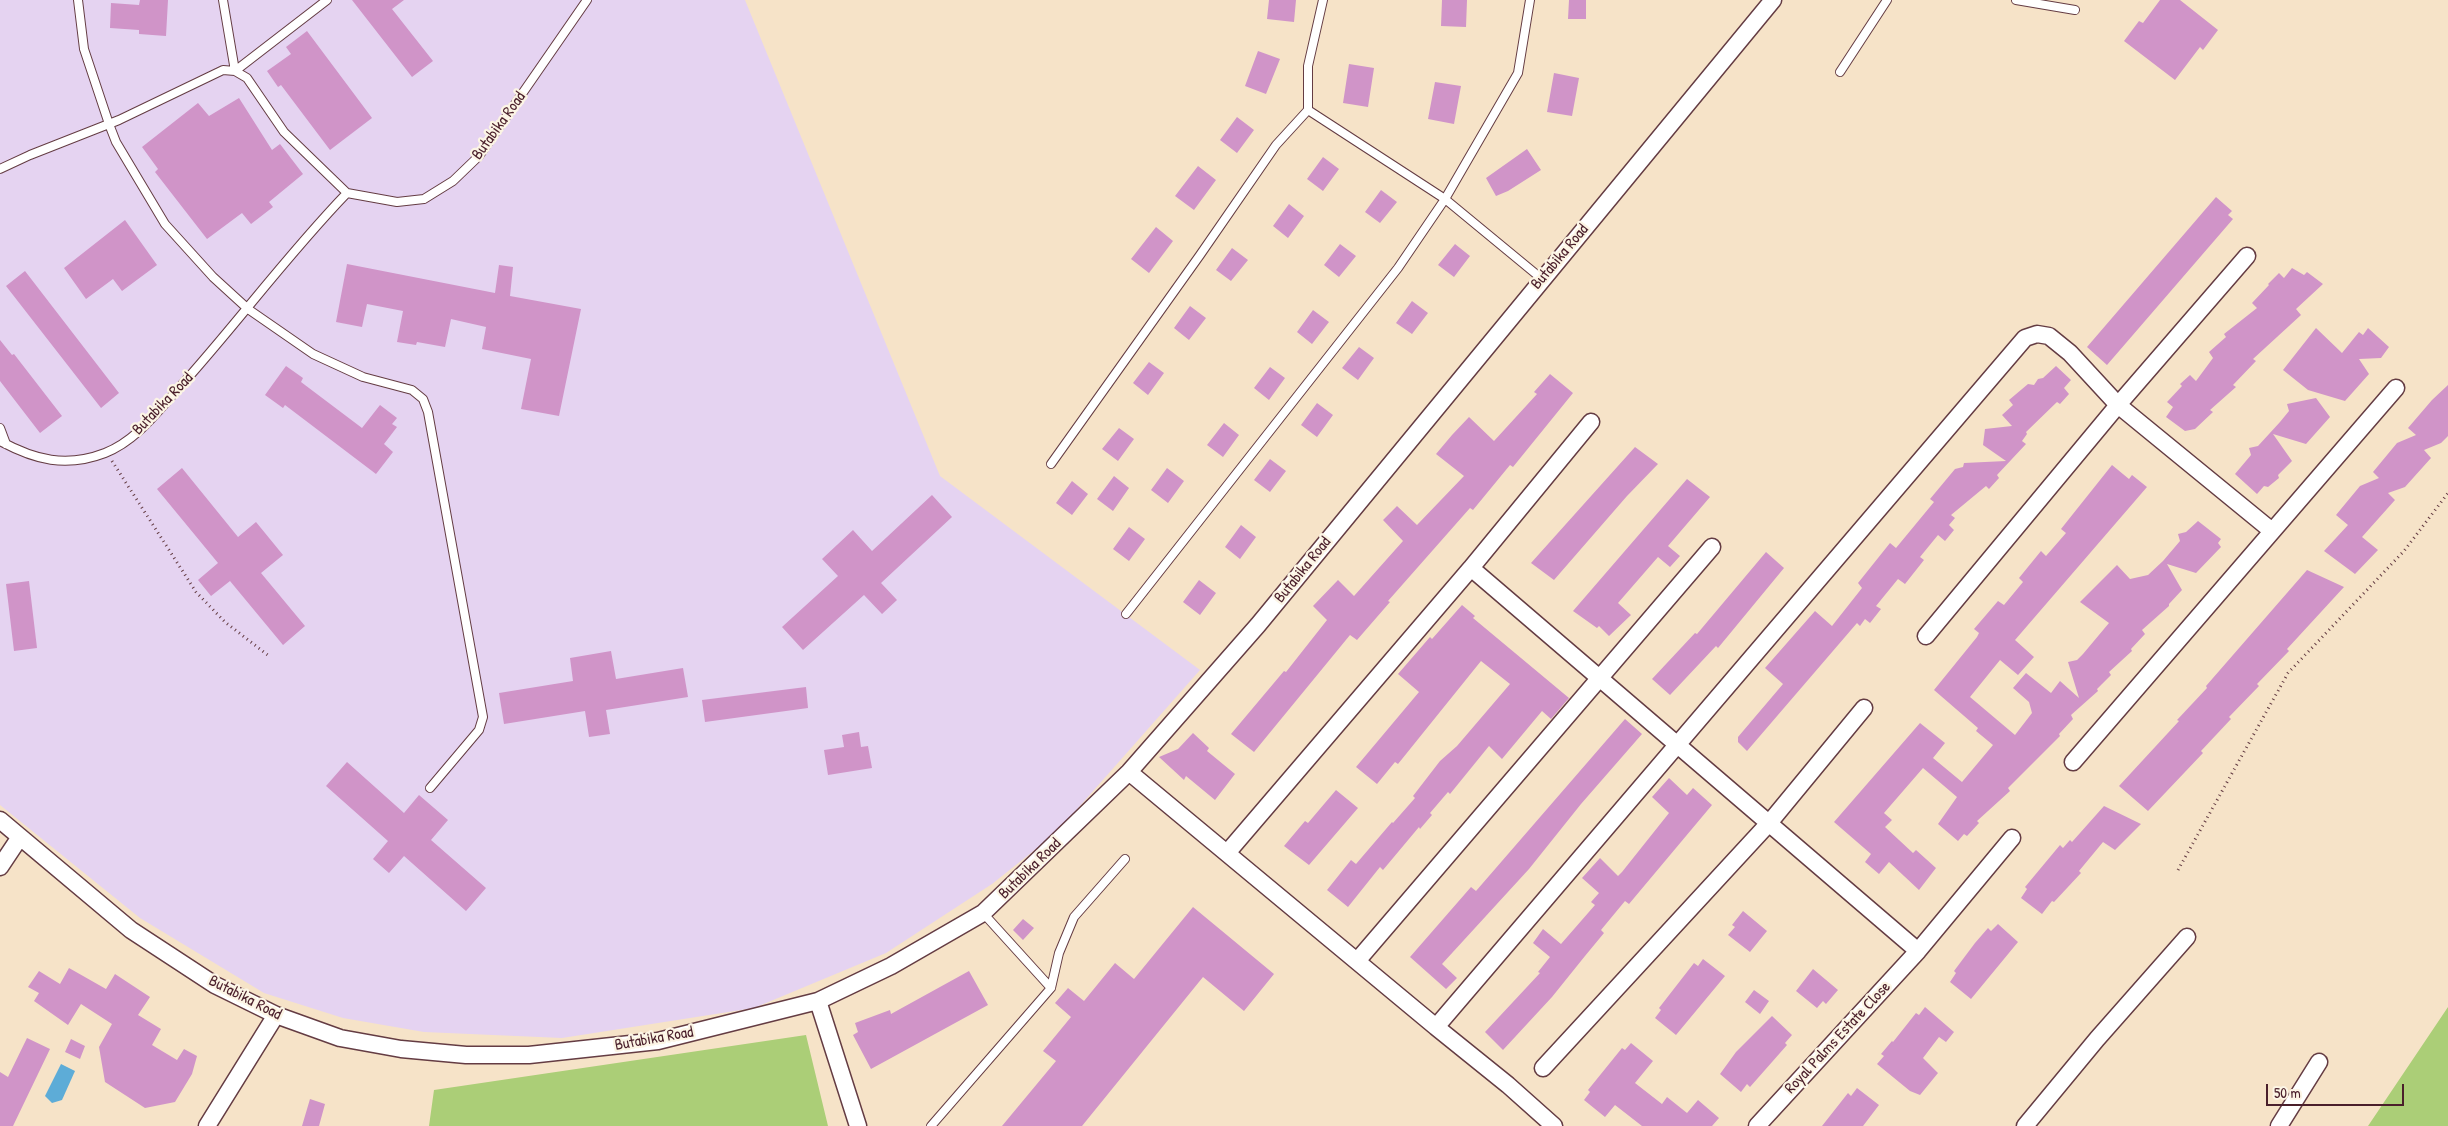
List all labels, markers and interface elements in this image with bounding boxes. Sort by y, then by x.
street label: Butabika Road [468,88,530,164]
street label: Butabika Road [1527,220,1593,294]
street label: Butabika Road [129,369,197,439]
street label: Butabika Road [1271,533,1335,607]
street label: Butabika Road [995,835,1065,903]
street label: Butabika Road [205,971,285,1025]
street label: Royal Palms Estate Close [1781,978,1895,1098]
street label: Butabika Road [613,1023,695,1055]
scale bar [2268,1074,2406,1106]
text: 50 m [2274,1082,2301,1103]

